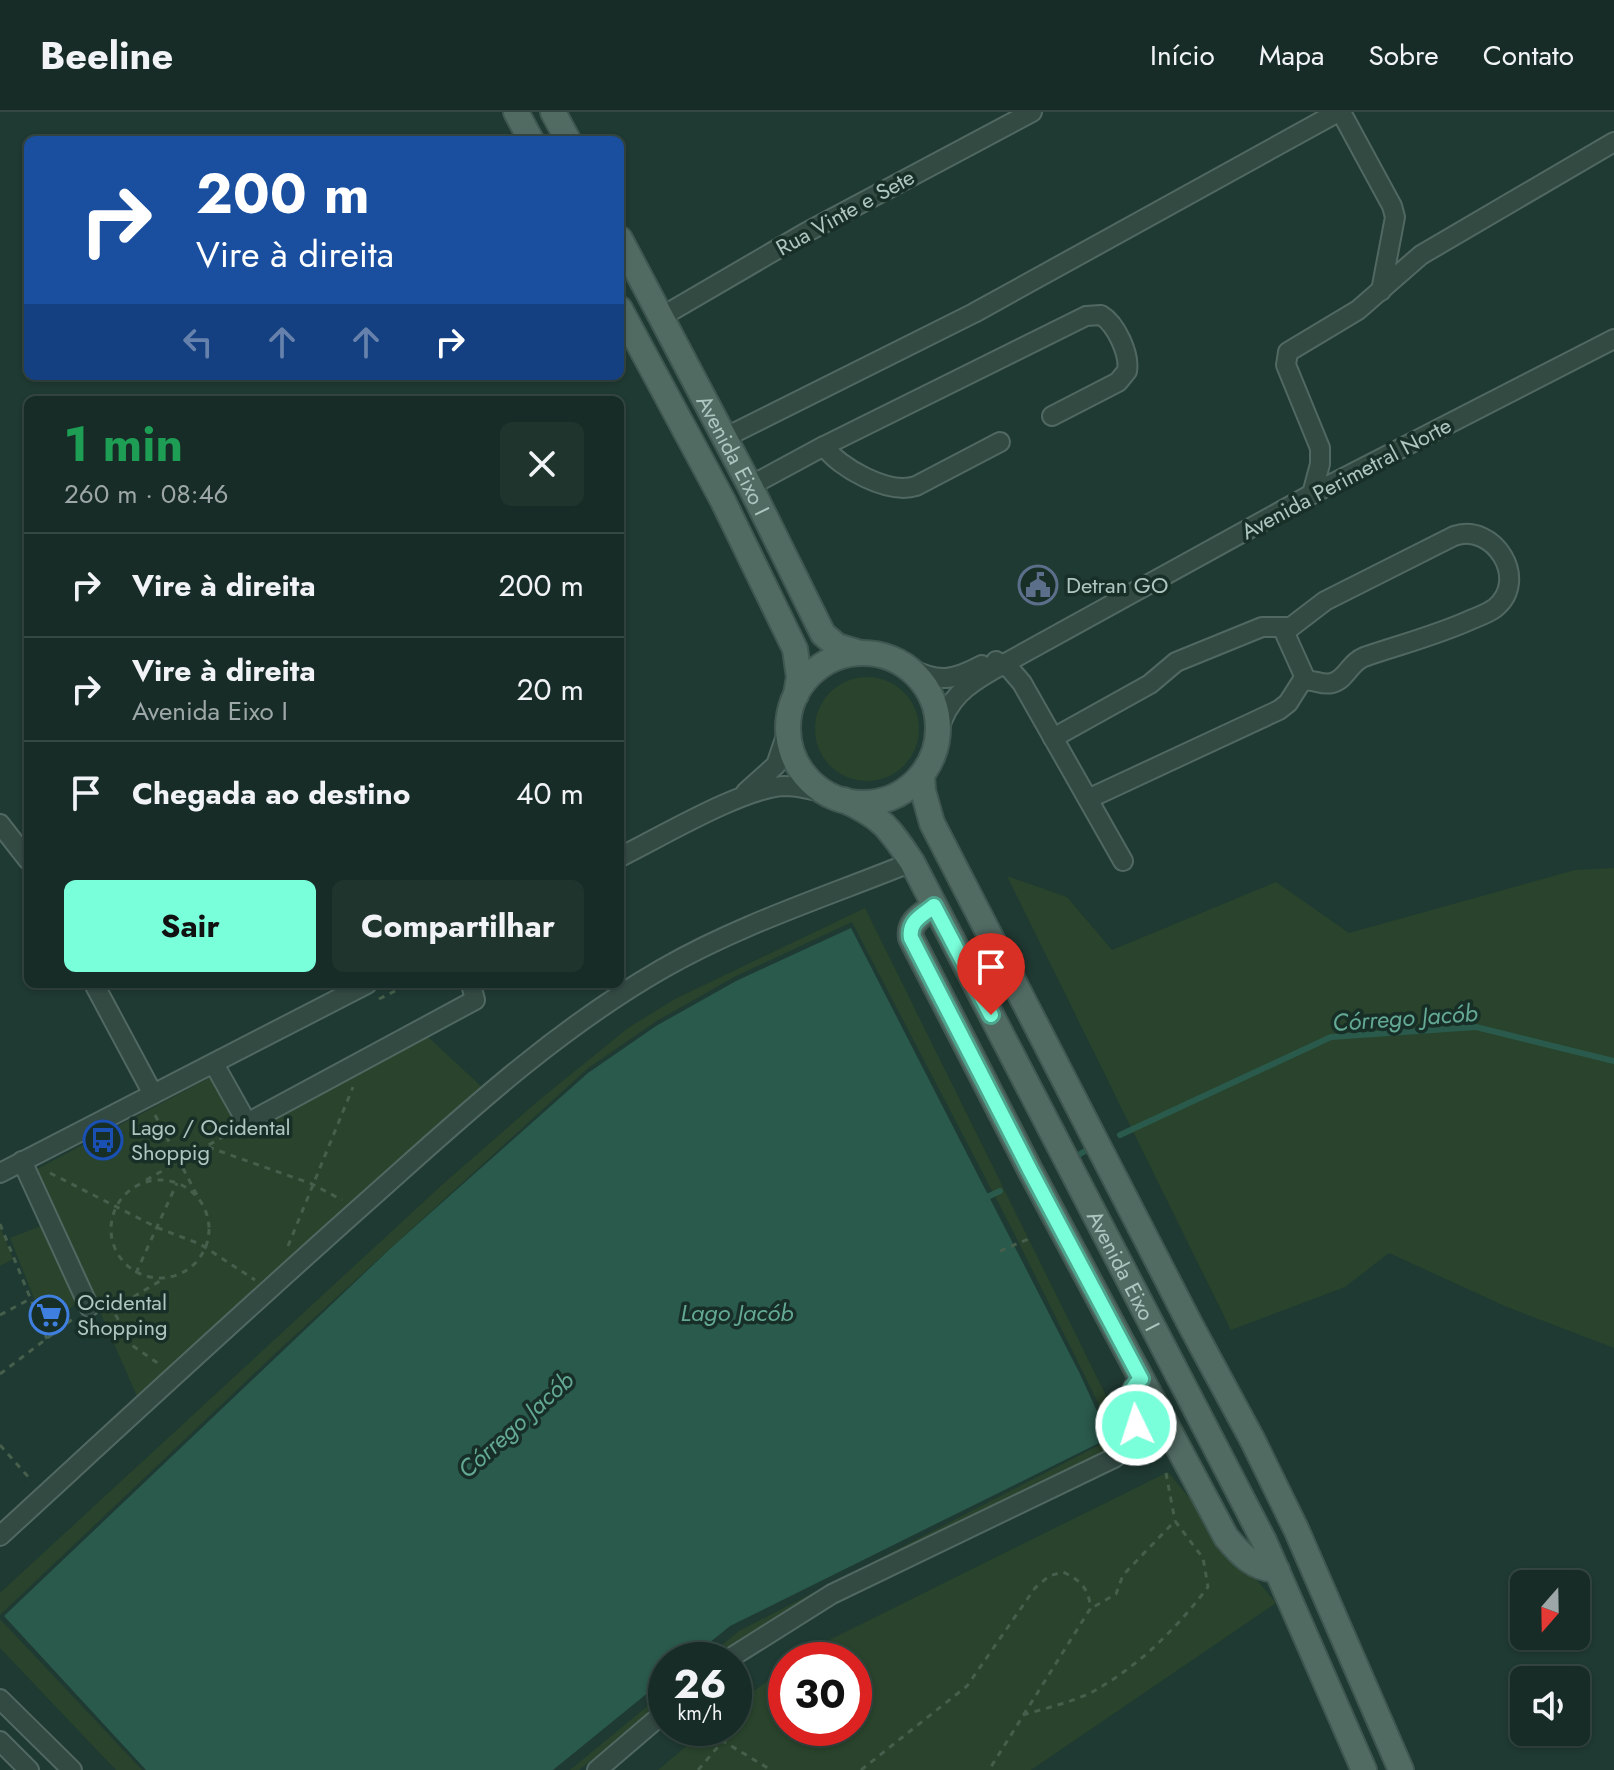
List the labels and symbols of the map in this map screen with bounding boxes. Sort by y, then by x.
street label: Rua Vinte e Sete [770,161,920,263]
street label: Avenida Eixo I [689,389,778,521]
street label: Avenida Perimetral Norte [1235,409,1457,547]
public building icon: Detran GO [1017,564,1059,606]
place label: Detran GO [1066,569,1168,601]
pin [957,933,1025,1015]
water label: Córrego Jacób [1331,995,1479,1040]
place label: Lago / Ocidental Shoppig [131,1111,291,1168]
bus stop icon: Lago / Ocidental Shoppig [82,1119,124,1161]
street label: Avenida Eixo I [1079,1205,1168,1336]
place label: Ocidental Shopping [77,1286,168,1343]
supermarket icon: Ocidental Shopping [28,1294,70,1336]
water label: Lago Jacób [681,1295,793,1330]
water label: Córrego Jacób [450,1363,581,1486]
position arrow [1094,1383,1178,1467]
north arrow [1510,1570,1590,1650]
speed limit sign: 30 [768,1642,872,1746]

